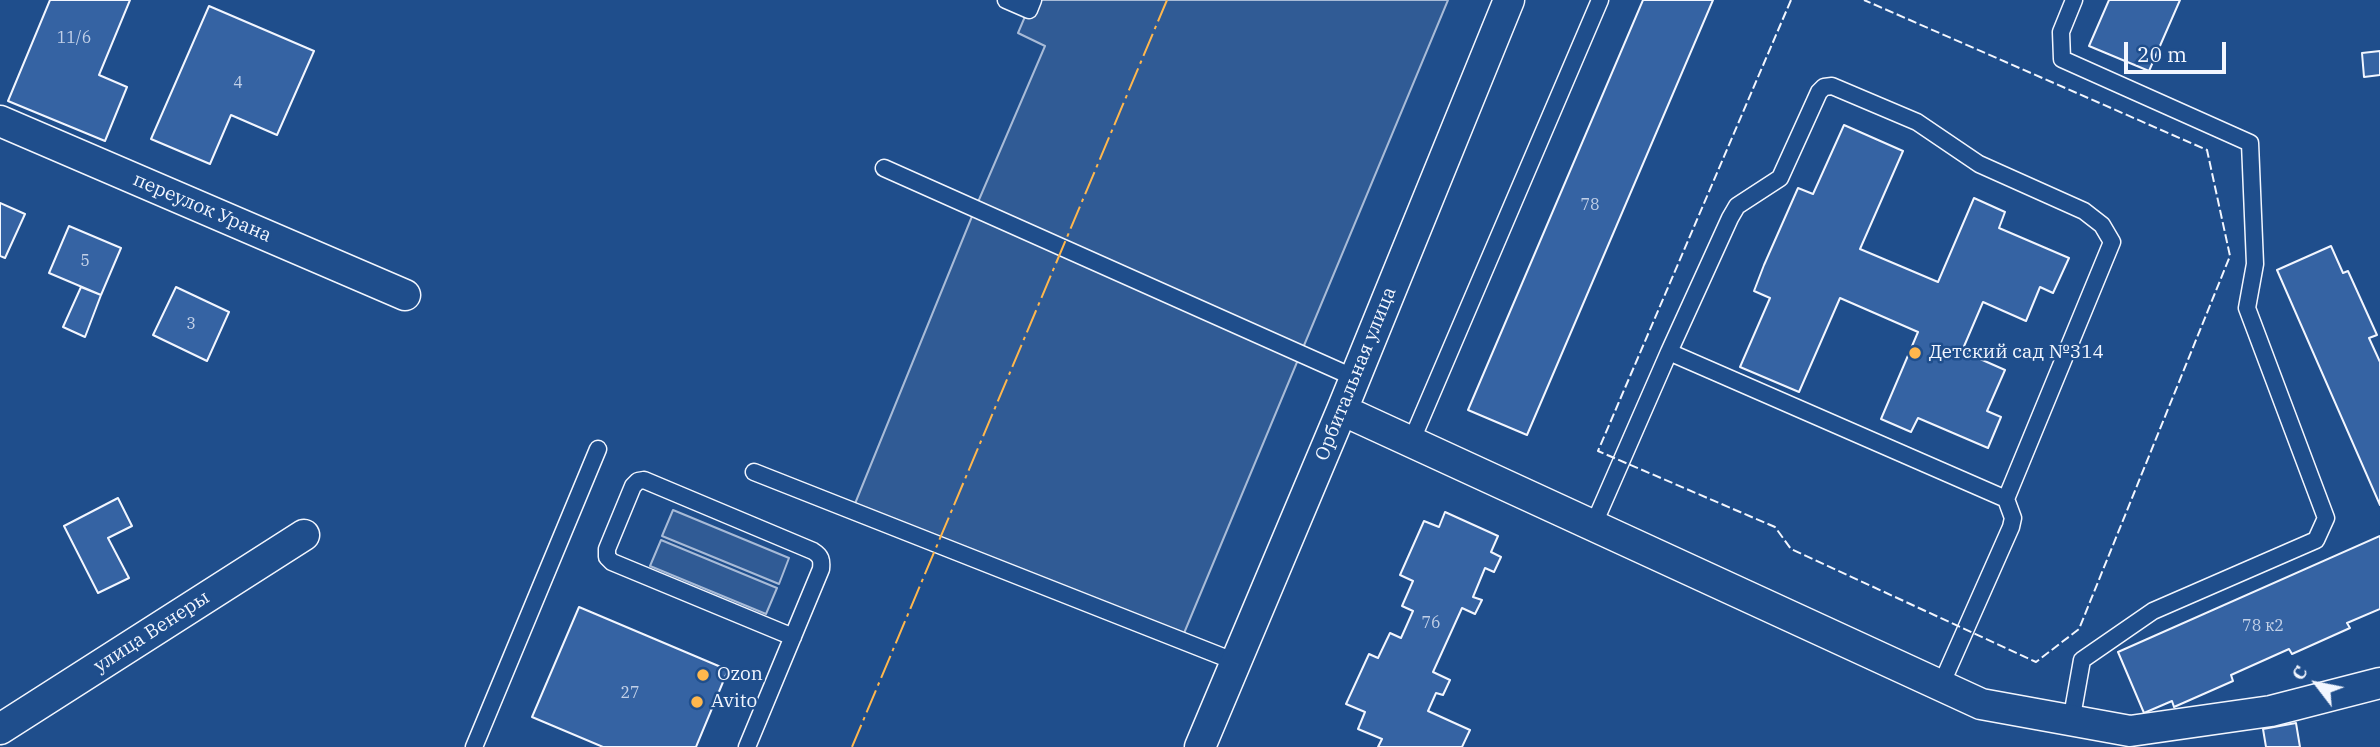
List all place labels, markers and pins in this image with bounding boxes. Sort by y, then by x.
place label: Детский сад №314 [1929,342,2104,364]
marker: Детский сад №314 [1907,345,1923,361]
place label: Ozon [717,664,763,686]
marker: Ozon [695,667,711,683]
place label: Avito [711,691,757,713]
marker: Avito [689,694,705,710]

